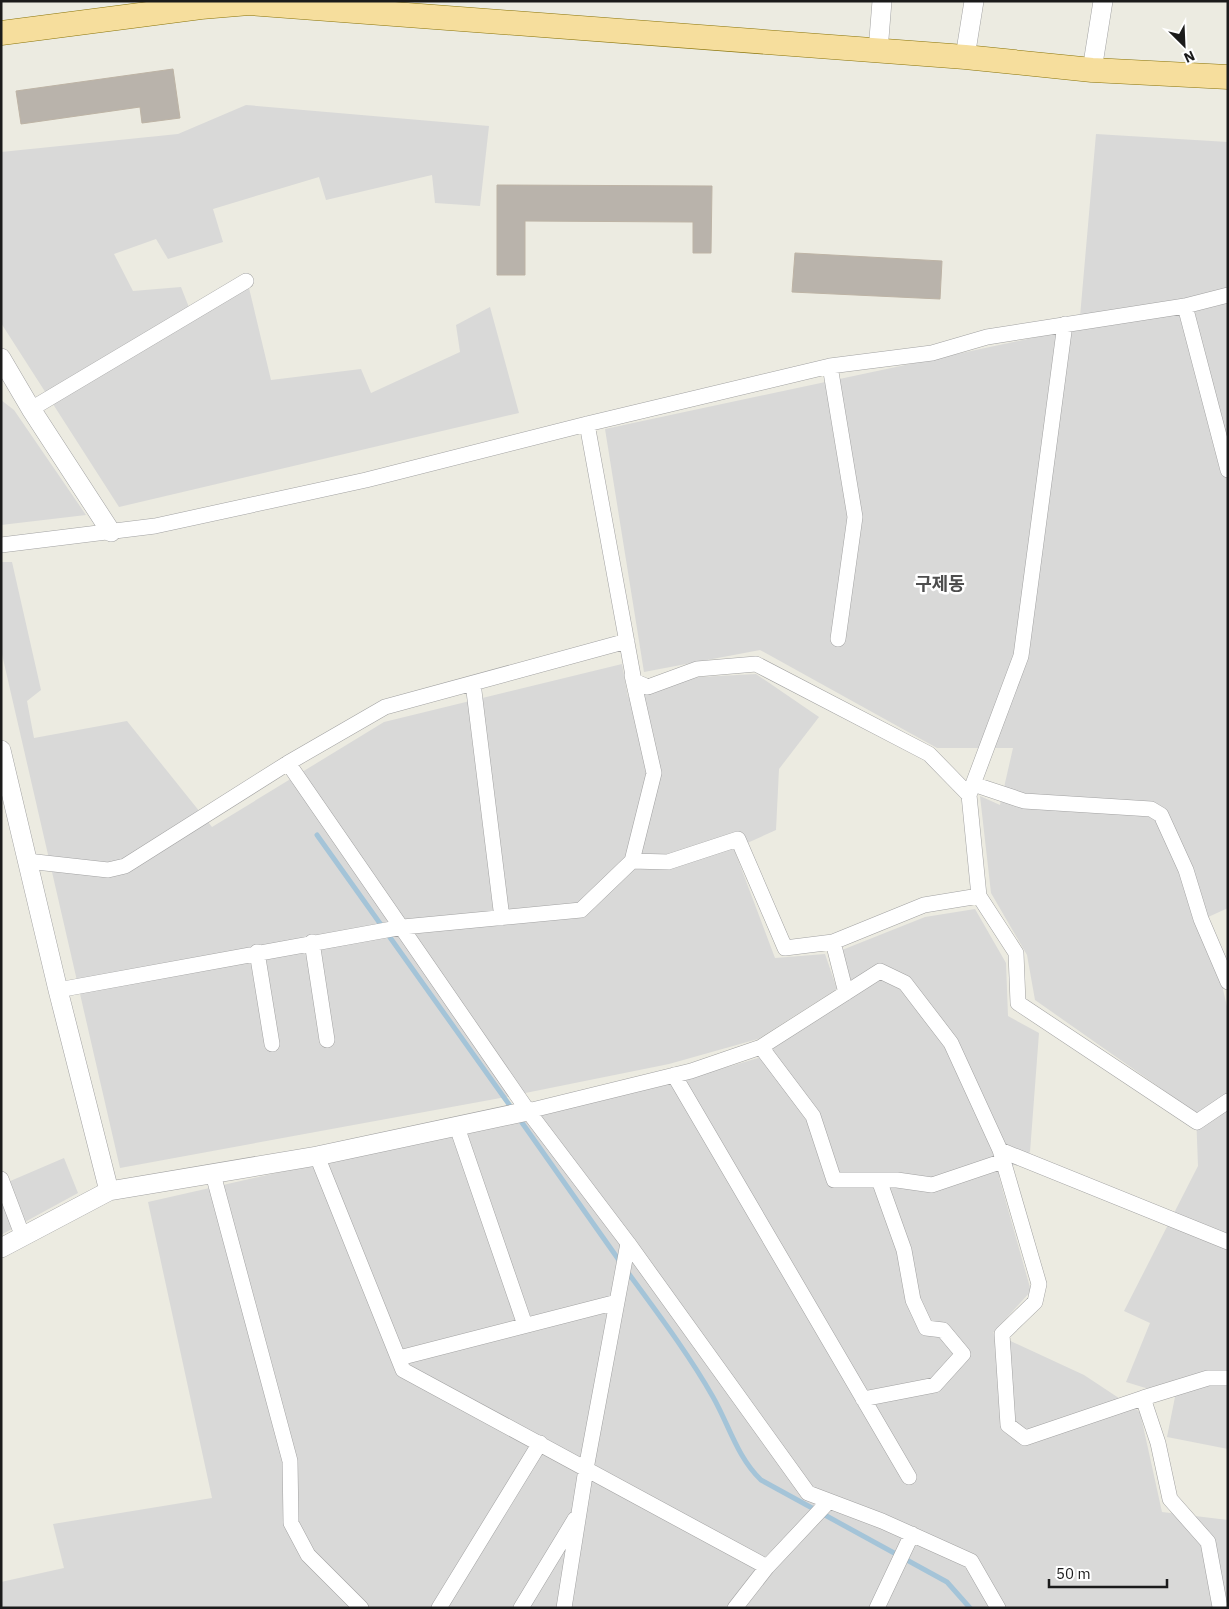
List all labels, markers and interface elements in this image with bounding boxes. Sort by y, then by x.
north arrow [1159,20,1209,70]
text: N [1181,47,1198,67]
district label: 구제동 [915,572,965,595]
scale bar [1049,1556,1166,1588]
text: 50 m [1056,1564,1091,1583]

